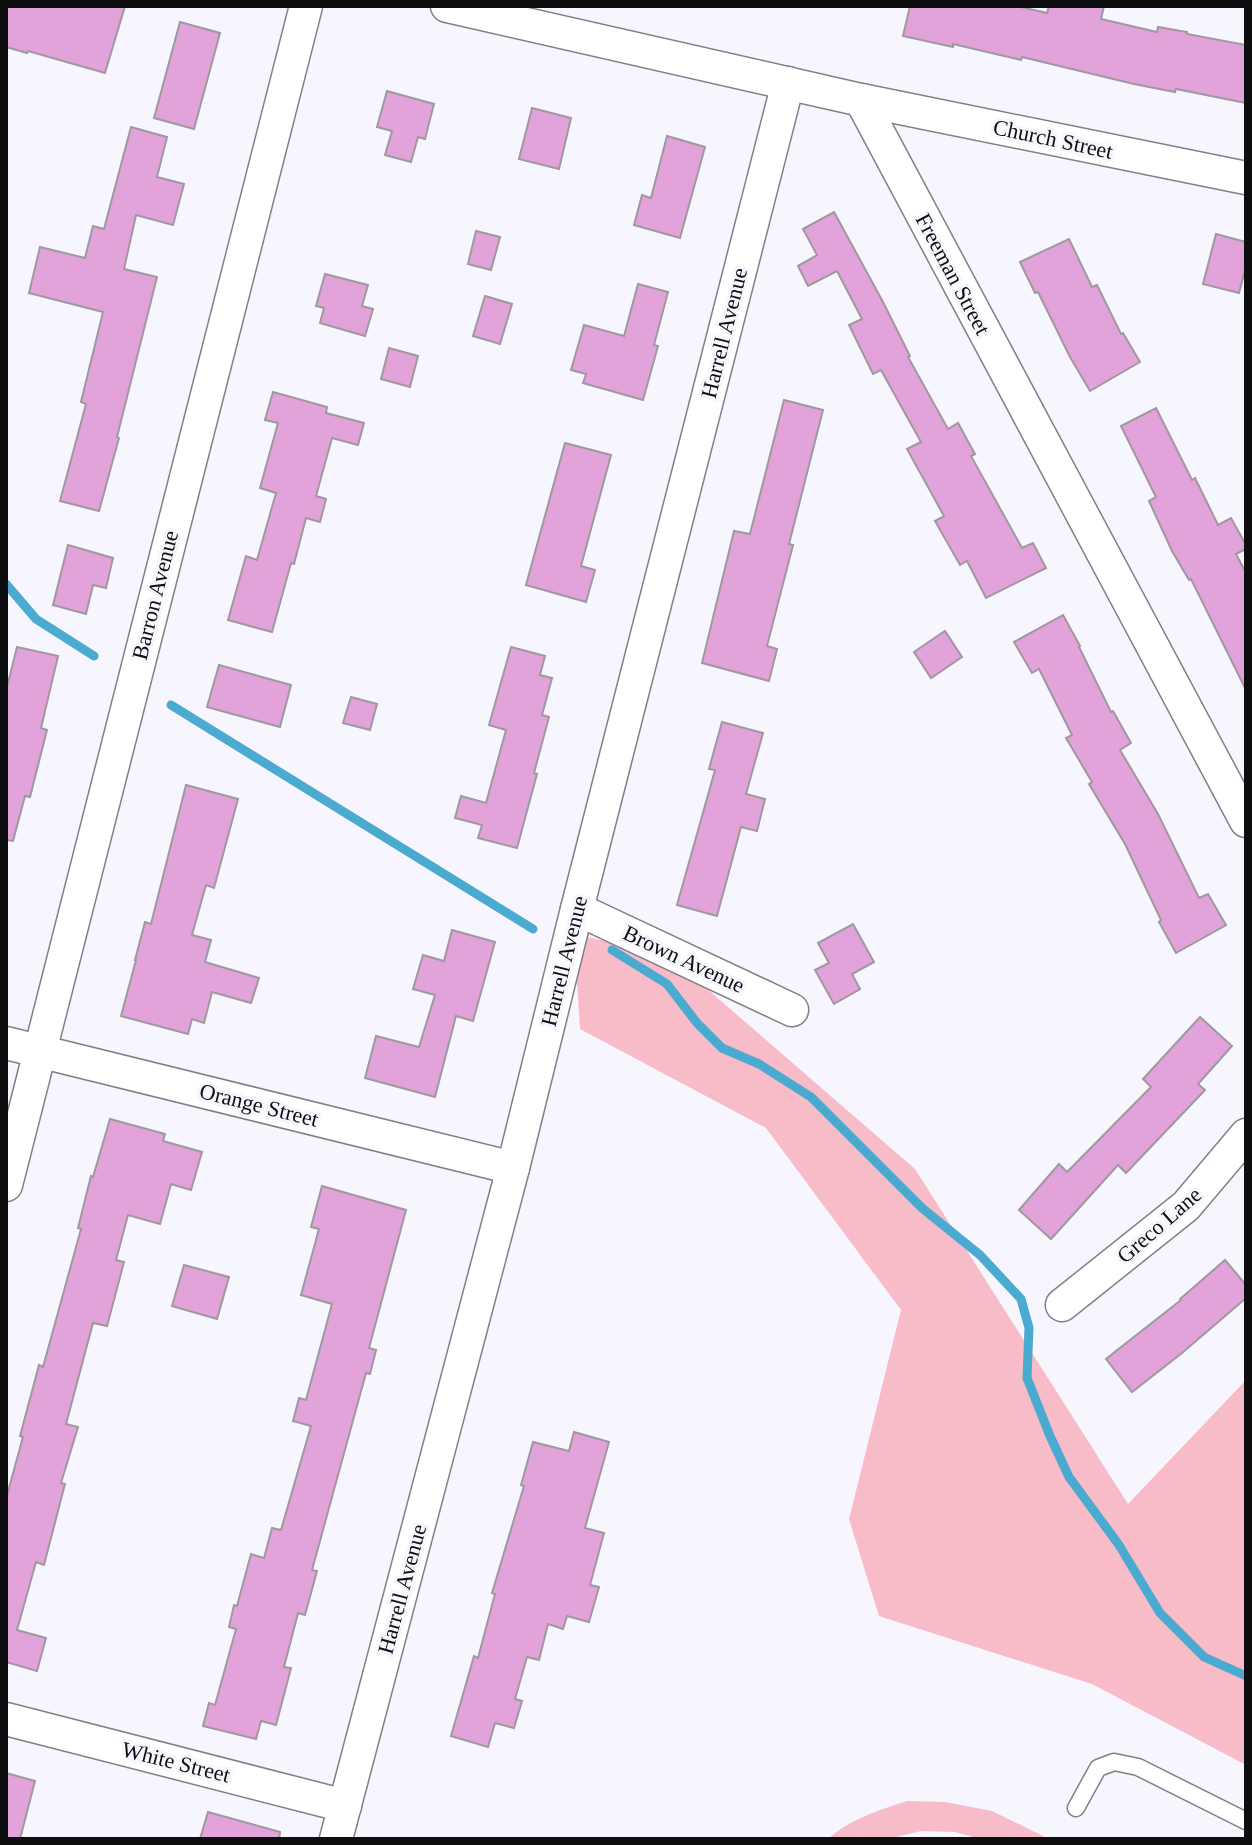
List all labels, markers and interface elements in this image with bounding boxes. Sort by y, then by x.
street label: Church Street [991,114,1115,164]
street label: Freeman Street [911,209,995,339]
street label: Harrell Avenue [696,265,752,401]
street label: Barron Avenue [127,528,183,662]
street label: Harrell Avenue [536,893,592,1029]
street label: Brown Avenue [619,920,749,998]
street label: Orange Street [197,1078,321,1132]
street label: Greco Lane [1112,1182,1206,1268]
street label: Harrell Avenue [373,1521,431,1657]
street label: White Street [119,1736,233,1788]

